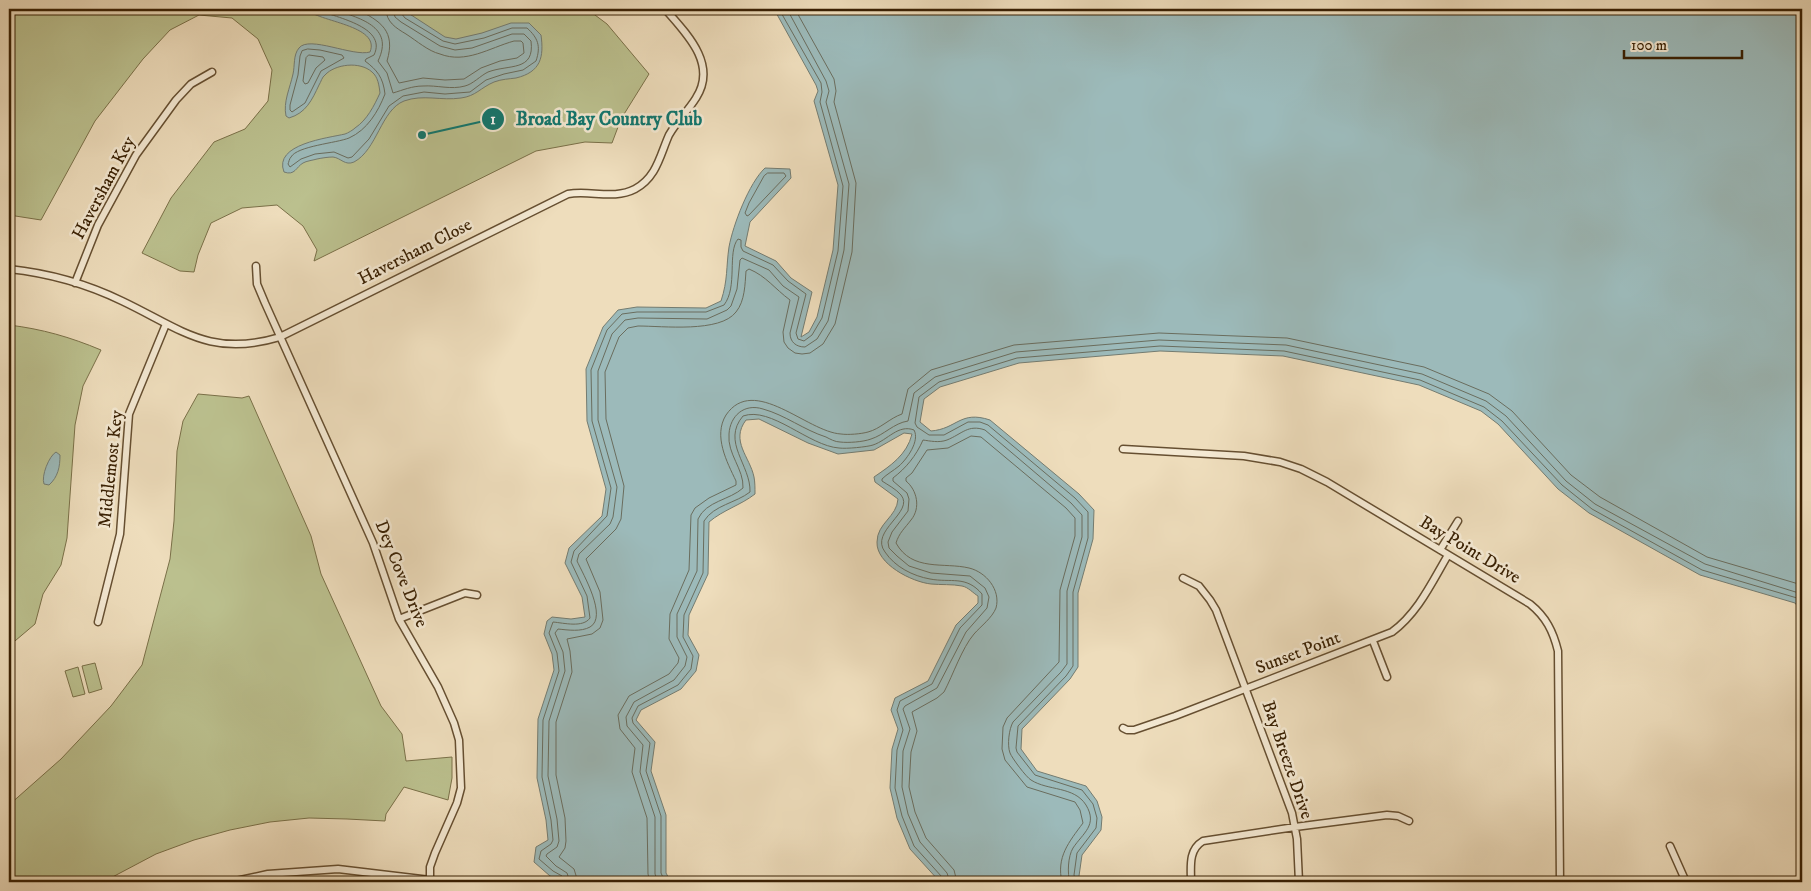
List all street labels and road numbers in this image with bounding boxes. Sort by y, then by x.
street label: Haversham Key [68,132,141,243]
street label: Haversham Close [354,214,476,290]
street label: Middlemost Key [94,409,128,529]
street label: Bay Point Drive [1416,511,1524,589]
street label: Dey Cove Drive [370,517,432,631]
street label: Sunset Point [1252,627,1344,679]
street label: Bay Breeze Drive [1257,698,1317,822]

